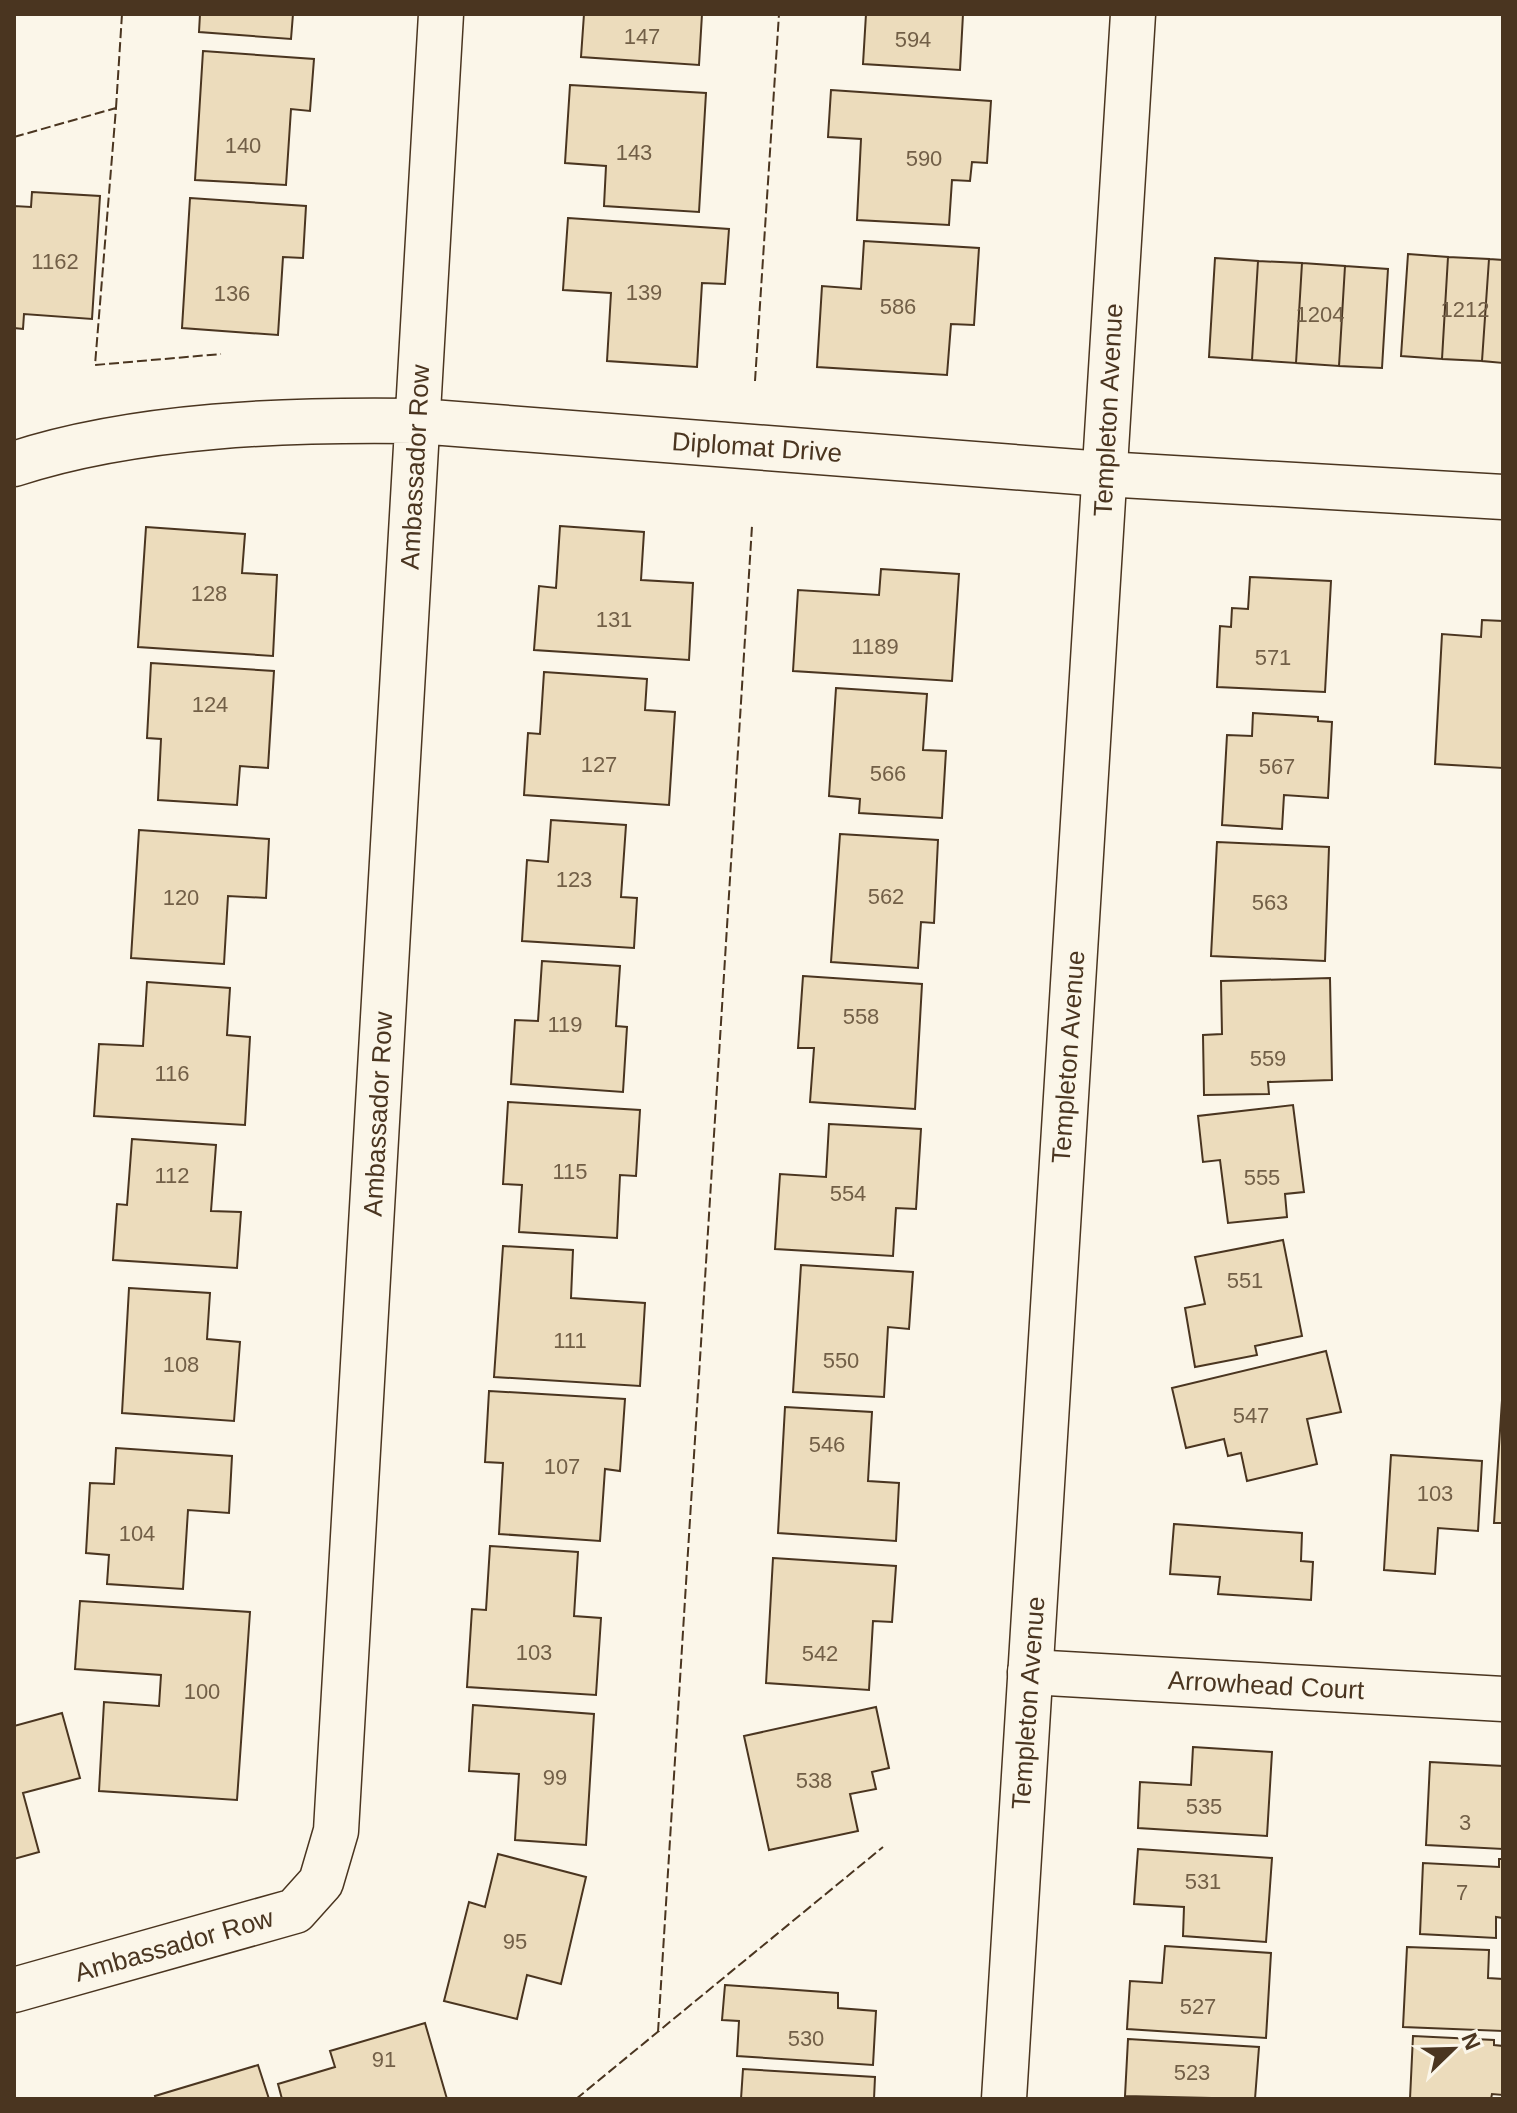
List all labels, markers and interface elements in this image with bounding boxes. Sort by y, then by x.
house number: 147 [624,24,660,49]
house number: 594 [895,27,931,52]
house number: 140 [225,133,261,158]
house number: 143 [616,140,652,165]
house number: 590 [906,146,942,171]
house number: 1162 [31,249,79,274]
house number: 139 [626,280,662,305]
house number: 136 [214,281,250,306]
house number: 586 [880,294,916,319]
house number: 1212 [1441,297,1489,322]
house number: 1204 [1296,302,1344,327]
street label: Templeton Avenue [1087,303,1129,517]
street label: Ambassador Row [395,364,435,570]
street label: Diplomat Drive [671,426,843,468]
house number: 128 [191,581,227,606]
house number: 131 [596,607,632,632]
house number: 1189 [851,634,899,659]
house number: 571 [1255,645,1291,670]
house number: 124 [192,692,228,717]
house number: 127 [581,752,617,777]
house number: 567 [1259,754,1295,779]
house number: 566 [870,761,906,786]
house number: 123 [556,867,592,892]
house number: 562 [868,884,904,909]
house number: 120 [163,885,199,910]
house number: 563 [1252,890,1288,915]
street label: Templeton Avenue [1046,949,1090,1165]
house number: 558 [843,1004,879,1029]
street label: Ambassador Row [358,1011,398,1217]
house number: 119 [547,1012,583,1037]
house number: 559 [1250,1046,1286,1071]
house number: 116 [154,1061,190,1086]
house number: 115 [552,1159,588,1184]
house number: 112 [154,1163,190,1188]
house number: 555 [1244,1165,1280,1190]
house number: 554 [830,1181,866,1206]
house number: 551 [1227,1268,1263,1293]
house number: 111 [553,1328,587,1353]
house number: 550 [823,1348,859,1373]
house number: 108 [163,1352,199,1377]
house number: 547 [1233,1403,1269,1428]
house number: 546 [809,1432,845,1457]
house number: 107 [544,1454,580,1479]
house number: 103 [1417,1481,1453,1506]
house number: 104 [119,1521,155,1546]
street label: Templeton Avenue [1006,1595,1050,1811]
house number: 103 [516,1640,552,1665]
house number: 542 [802,1641,838,1666]
street label: Arrowhead Court [1167,1665,1366,1705]
house number: 100 [184,1679,220,1704]
house number: 99 [543,1765,567,1790]
house number: 538 [796,1768,832,1793]
house number: 535 [1186,1794,1222,1819]
house number: 3 [1459,1810,1471,1835]
house number: 531 [1185,1869,1221,1894]
house number: 7 [1456,1880,1468,1905]
street label: Ambassador Row [71,1902,277,1988]
house number: 95 [503,1929,527,1954]
house number: 527 [1180,1994,1216,2019]
north arrow [1413,2009,1493,2089]
house number: 530 [788,2026,824,2051]
text: N [1456,2029,1486,2054]
house number: 91 [372,2047,396,2072]
house number: 523 [1174,2060,1210,2085]

